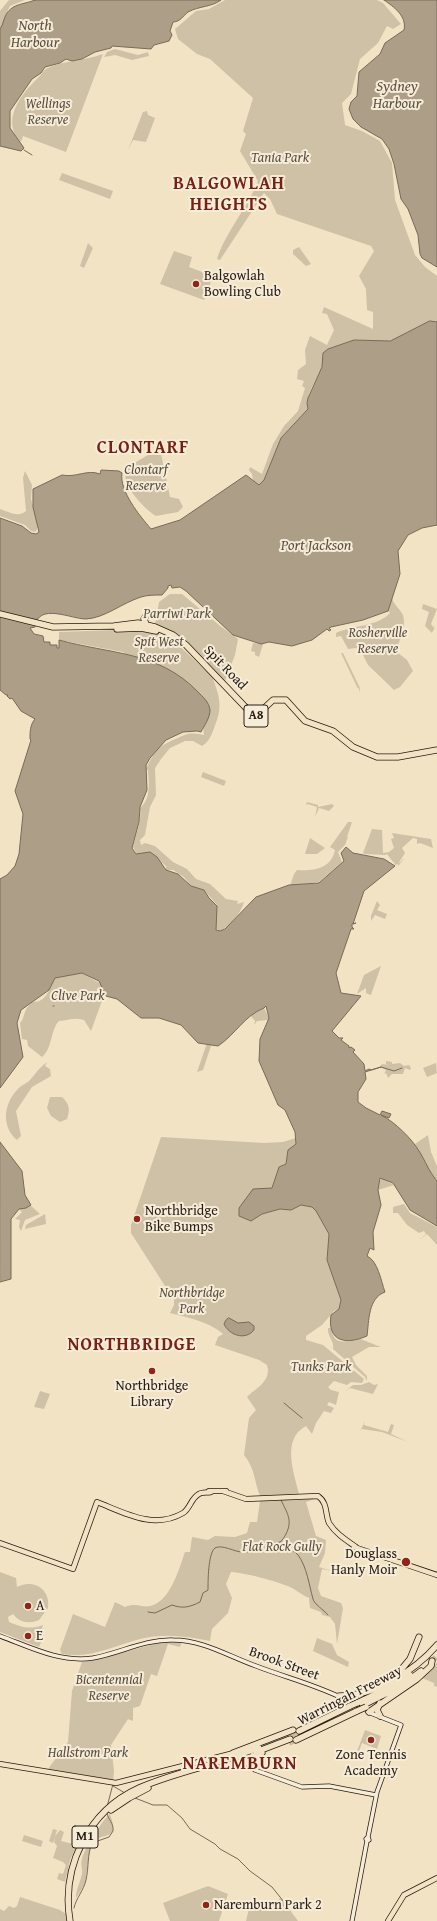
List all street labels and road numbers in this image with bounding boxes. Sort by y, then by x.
street label: Spit Road [200,642,250,694]
road number: A8 [244,705,268,727]
street label: Brook Street [247,1644,321,1684]
street label: Warringah Freeway [295,1662,405,1730]
road number: M1 [72,1826,98,1848]

